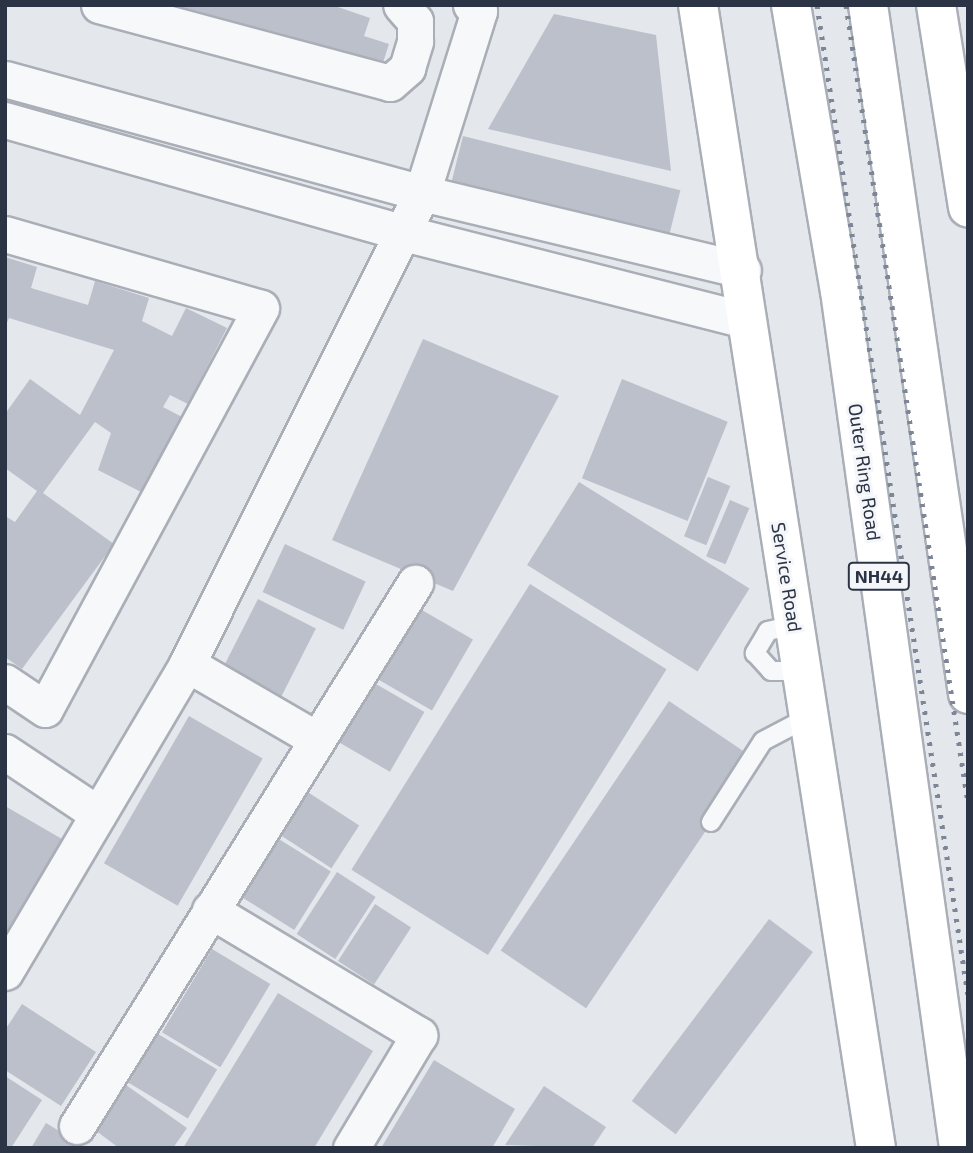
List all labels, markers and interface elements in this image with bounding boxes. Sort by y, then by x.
street label: Outer Ring Road [844,402,886,542]
street label: Service Road [767,521,807,633]
road number: NH44 [848,562,910,590]

